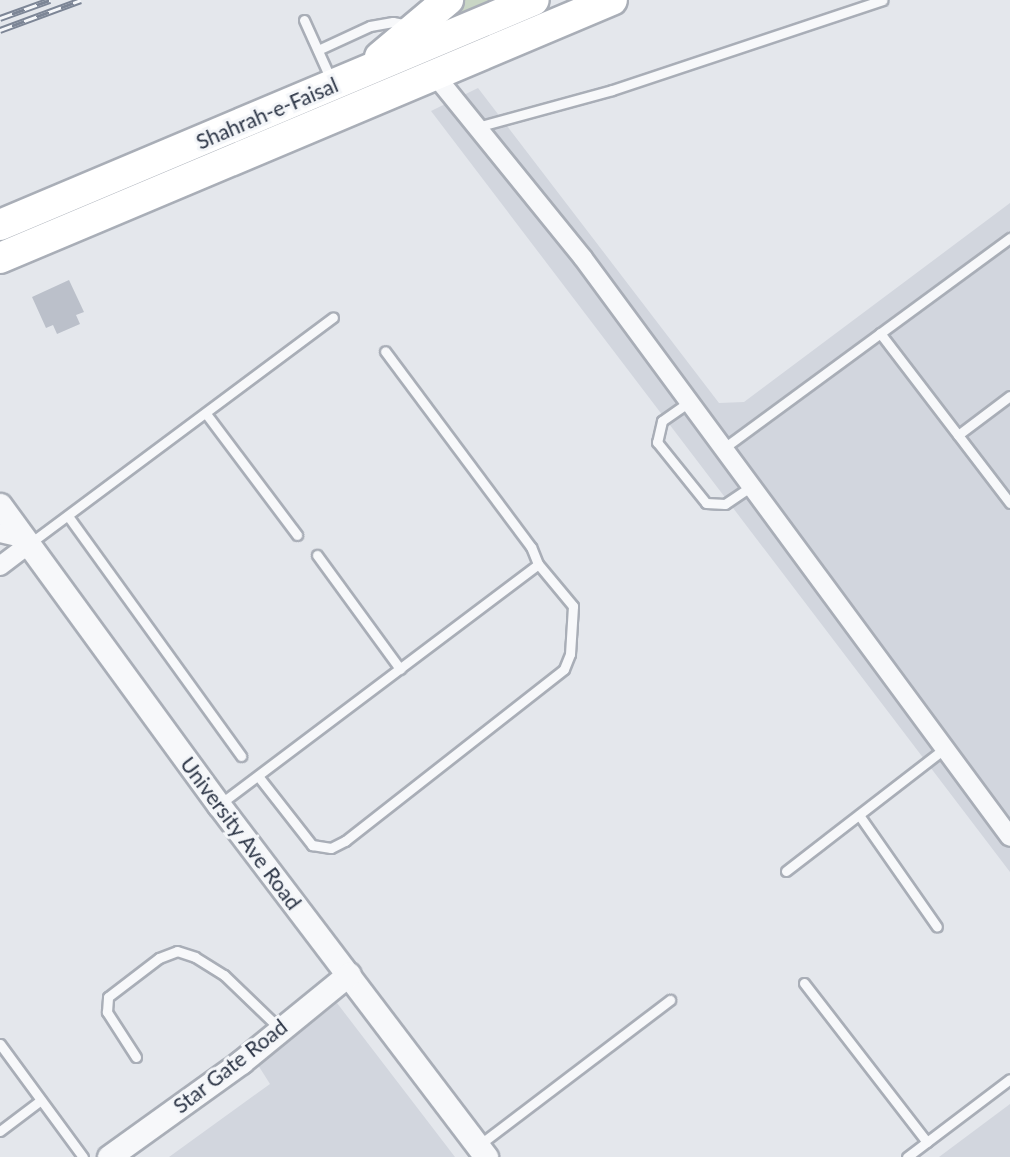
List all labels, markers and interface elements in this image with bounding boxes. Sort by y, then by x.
street label: Shahrah-e-Faisal [192,72,342,154]
street label: University Ave Road [175,751,307,915]
street label: Star Gate Road [168,1014,292,1118]

